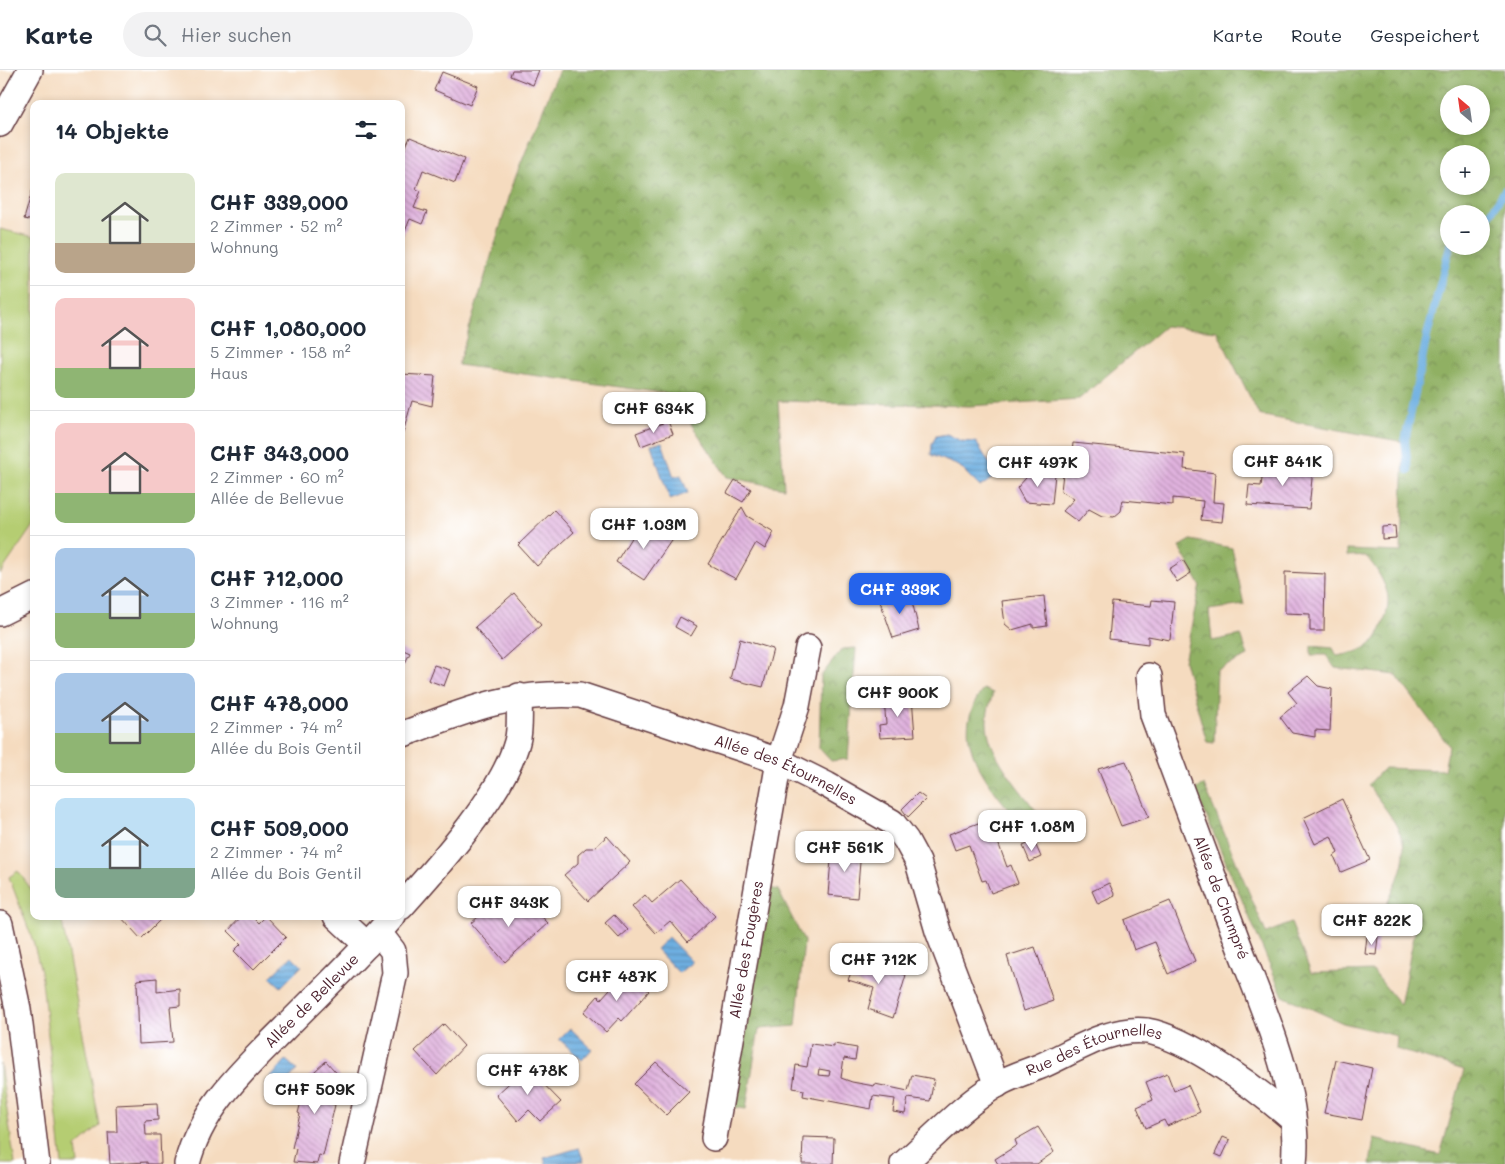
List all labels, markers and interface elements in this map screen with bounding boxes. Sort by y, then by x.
search box [123,12,473,57]
text: Karte [25,19,93,50]
icon: search [141,21,169,49]
text: Hier suchen [181,22,292,47]
text: Karte [1213,23,1263,47]
text: Route [1291,23,1342,47]
text: Gespeichert [1370,23,1480,47]
north arrow [1440,85,1490,135]
map controls [1440,85,1490,255]
icon: filters [352,116,380,144]
text: 14 Objekte [55,117,169,144]
button: + [1440,145,1490,195]
text: CHF 339,000 [210,188,348,215]
icon: home [95,193,155,253]
button: − [1440,205,1490,255]
text: 2 Zimmer · 52 m² [210,215,343,236]
text: Wohnung [210,236,278,257]
text: CHF 1,080,000 [210,314,366,341]
icon: home [95,318,155,378]
text: 5 Zimmer · 158 m² [210,341,351,362]
text: Haus [210,362,248,383]
pin: CHF 634K [602,392,706,434]
text: CHF 634K [614,397,694,418]
text: CHF 343,000 [210,439,349,466]
icon: home [95,443,155,503]
pin: CHF 841K [1231,444,1335,487]
pin: CHF 497K [986,446,1090,488]
text: CHF 841K [1244,450,1322,471]
text: CHF 497K [998,451,1078,472]
text: 2 Zimmer · 60 m² [210,466,344,487]
text: Allée de Bellevue [210,487,344,508]
pin: CHF 1.03M [587,508,701,550]
text: CHF 1.03M [601,513,687,534]
text: CHF 712,000 [210,564,343,591]
icon: home [95,568,155,628]
pin: CHF 339K [848,572,952,615]
text: CHF 339K [860,578,940,599]
text: 3 Zimmer · 116 m² [210,591,349,612]
text: Wohnung [210,612,278,633]
pin: CHF 900K [846,676,950,718]
text: CHF 900K [857,681,939,702]
text: CHF 478,000 [210,689,349,716]
icon: home [95,693,155,753]
text: 2 Zimmer · 74 m² [210,716,343,737]
street label: Allée des Étournelles [712,729,861,809]
text: Allée du Bois Gentil [210,737,362,758]
pin: CHF 1.08M [975,810,1089,852]
text: CHF 509,000 [210,814,349,841]
text: CHF 1.08M [989,815,1075,836]
icon: home [95,818,155,878]
pin: CHF 561K [793,830,897,873]
street label: Allée de Champré [1189,832,1254,962]
text: CHF 561K [806,836,884,857]
text: 2 Zimmer · 74 m² [210,841,343,862]
text: Allée du Bois Gentil [210,862,362,883]
street label: Allée des Fougères [724,879,767,1020]
pin: CHF 343K [457,886,561,928]
text: CHF 343K [469,891,549,912]
pin: CHF 822K [1320,904,1424,946]
text: CHF 822K [1332,909,1412,930]
pin: CHF 712K [827,942,931,985]
text: CHF 712K [841,948,917,969]
street label: Allée de Bellevue [260,949,363,1052]
pin: CHF 487K [565,960,669,1002]
text: CHF 487K [577,965,657,986]
street label: Rue des Étournelles [1023,1019,1166,1080]
pin: CHF 478K [476,1054,580,1096]
text: CHF 478K [488,1059,568,1080]
pin: CHF 509K [263,1072,367,1115]
text: CHF 509K [275,1078,355,1099]

